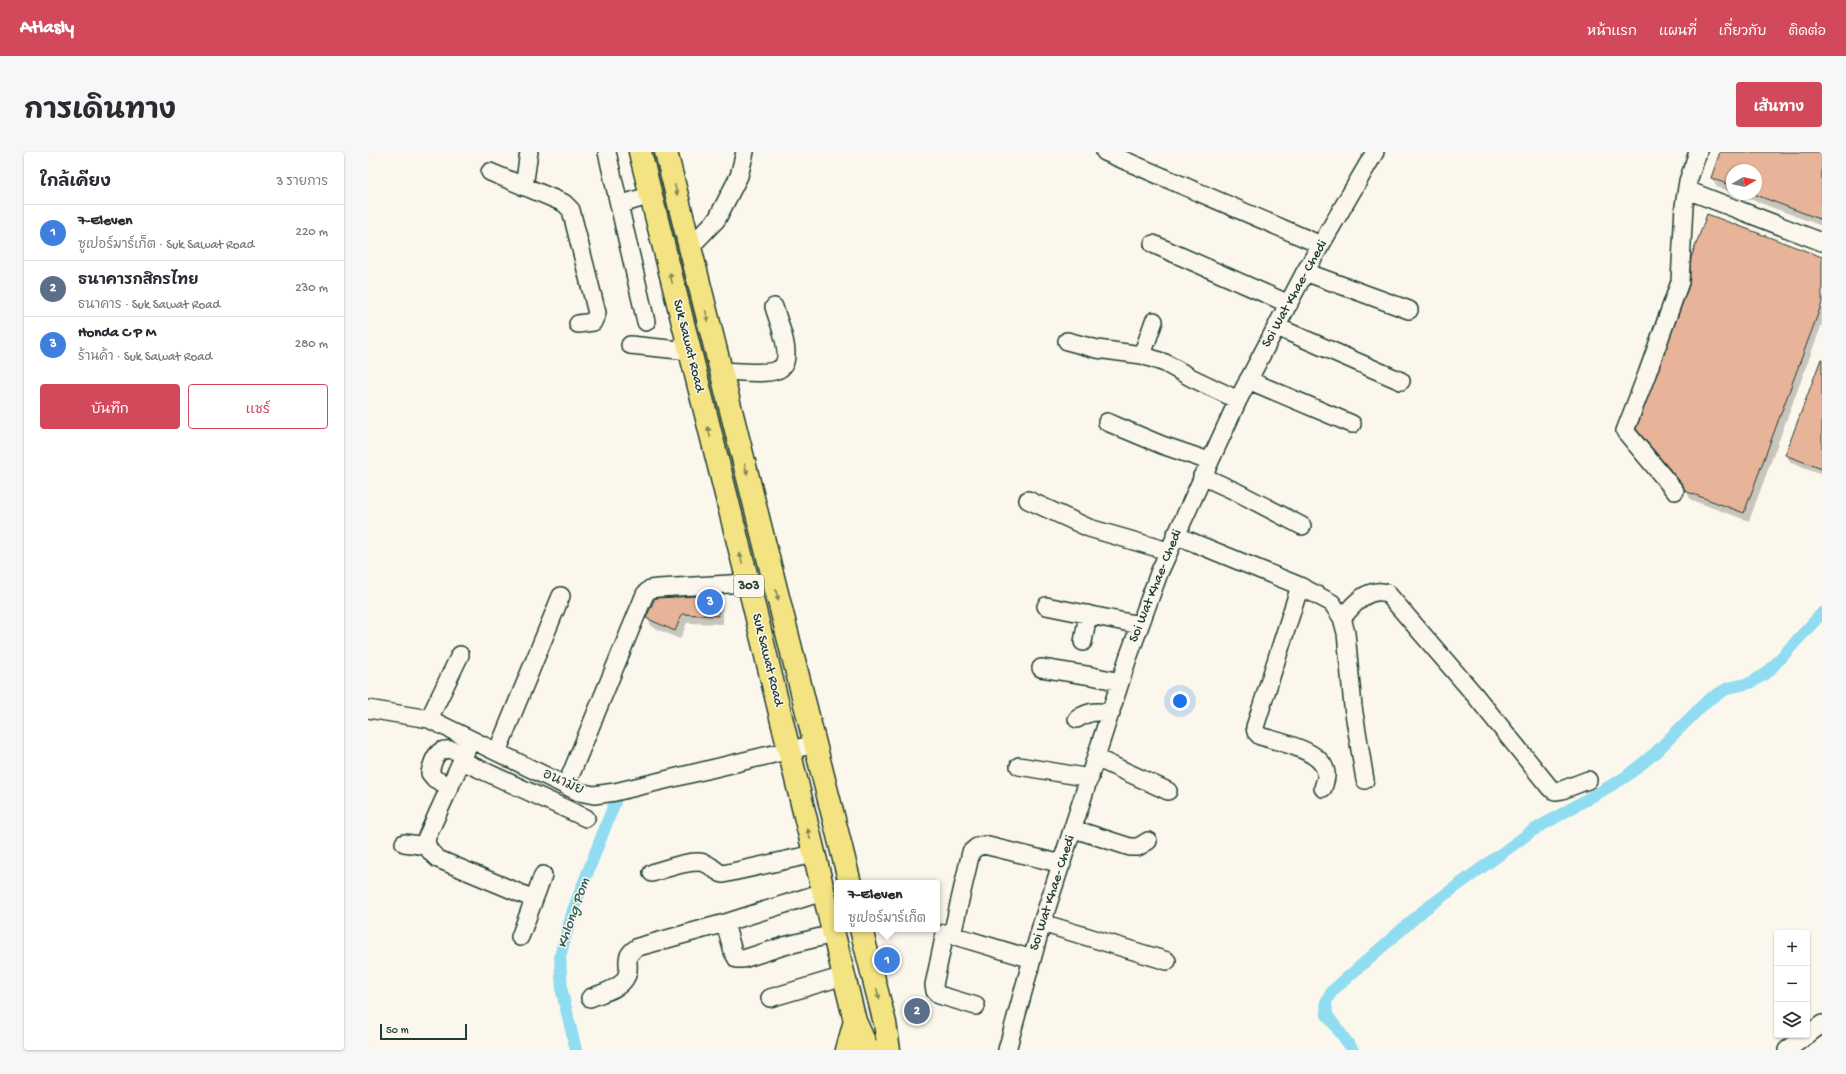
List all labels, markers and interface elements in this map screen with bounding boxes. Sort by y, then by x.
text: Atlasly [20,17,74,40]
text: หน้าแรก [1587,24,1637,41]
text: แผนที่ [1659,24,1697,41]
text: เกี่ยวกับ [1719,24,1766,41]
text: ติดต่อ [1788,24,1826,41]
button: เส้นทาง [1736,82,1822,127]
text: การเดินทาง [24,96,176,129]
north arrow [1726,164,1762,200]
text: ใกล้เคียง [40,173,111,193]
text: 3 รายการ [276,175,328,190]
one-way arrow [673,184,679,196]
text: 7-Eleven [78,212,132,230]
text: 1 [50,225,56,240]
text: 220 m [296,225,328,240]
street label: Soi Wat Khae- Chedi [1258,237,1332,351]
text: ซูเปอร์มาร์เก็ต · Suk Sawat Road [78,238,254,253]
text: ธนาคารกสิกรไทย [78,272,198,290]
one-way arrow [668,272,674,285]
text: 2 [50,281,56,296]
text: 230 m [295,281,328,296]
text: ธนาคาร · Suk Sawat Road [78,298,220,313]
street label: Suk Sawat Road [668,298,708,396]
one-way arrow [704,310,710,322]
text: Honda C P M [78,324,156,342]
text: 3 [50,337,56,352]
text: 280 m [295,337,328,352]
text: ร้านค้า · Suk Sawat Road [78,350,212,365]
button: บันทึก [40,384,180,429]
button: แชร์ [188,384,328,429]
one-way arrow [706,426,712,438]
one-way arrow [743,463,749,475]
street label: Soi Wat Khae- Chedi [1126,527,1186,645]
one-way arrow [738,552,744,564]
road number: 303 [734,575,764,597]
pin: 3 [697,587,723,617]
one-way arrow [775,589,781,601]
street label: Suk Sawat Road [747,612,787,710]
your location [1170,691,1190,711]
street label: อนามัย [540,766,586,800]
one-way arrow [806,827,812,839]
street label: Soi Wat Khae- Chedi [1026,833,1080,953]
water label: Khlong Pom [554,875,595,951]
popup [834,880,940,932]
text: 7-Eleven [848,886,902,904]
text: ซูเปอร์มาร์เก็ต [848,912,926,927]
map controls [1774,930,1810,1038]
button: + [1774,930,1810,966]
pin: 1 [874,945,900,975]
button: − [1774,966,1810,1002]
one-way arrow [875,988,881,1000]
pin: 2 [904,996,930,1026]
button: layers [1774,1002,1810,1038]
scale bar [380,1022,467,1041]
text: 50 m [386,1025,408,1037]

